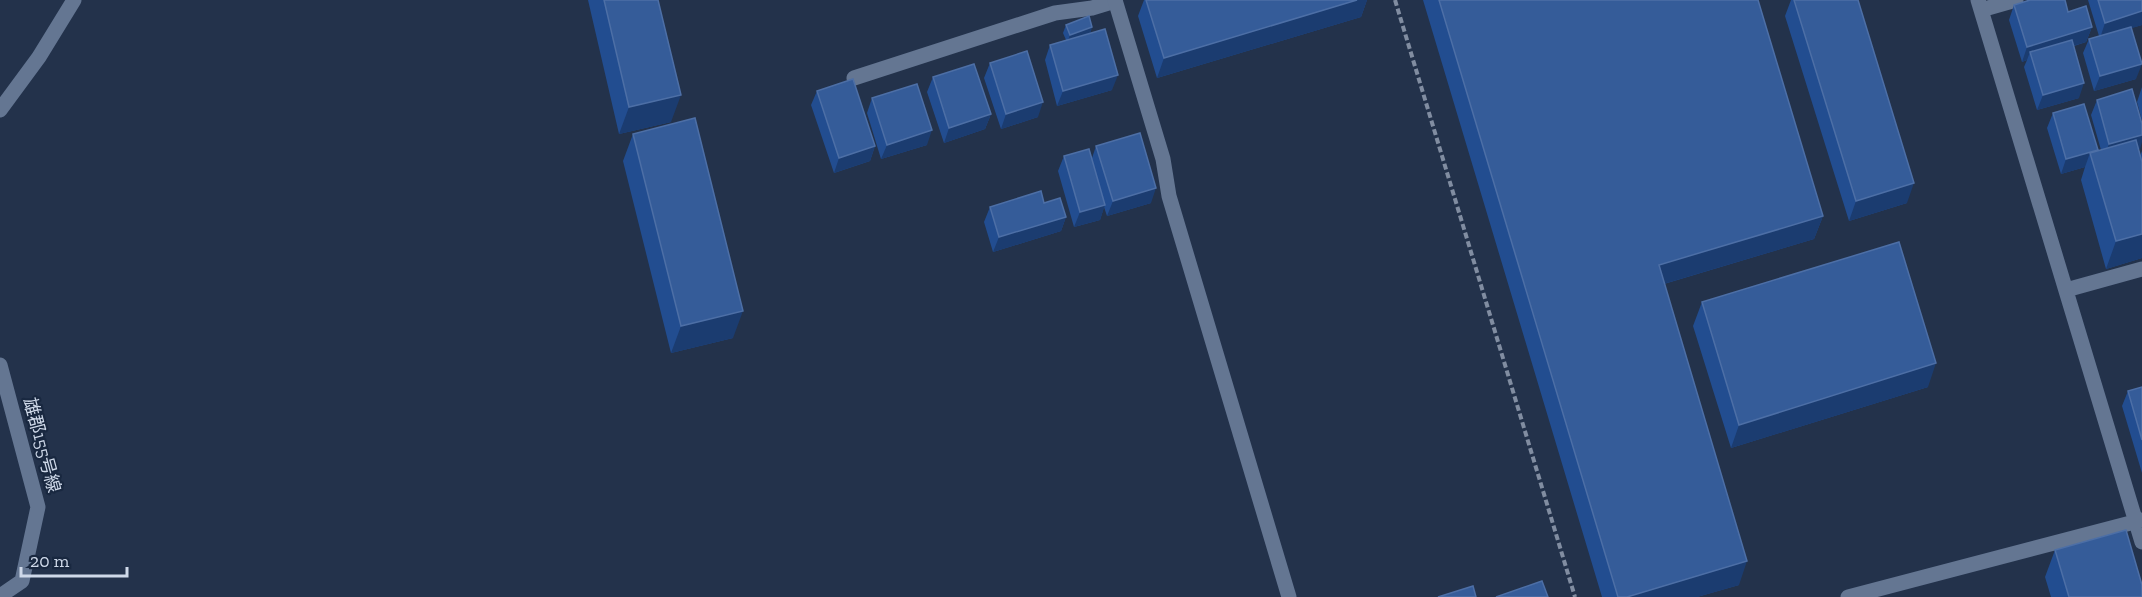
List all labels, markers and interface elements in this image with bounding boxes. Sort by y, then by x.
street label: 雄郡155号線 [19,395,65,495]
scale bar [21,540,128,578]
text: 20 m [30,550,70,572]

